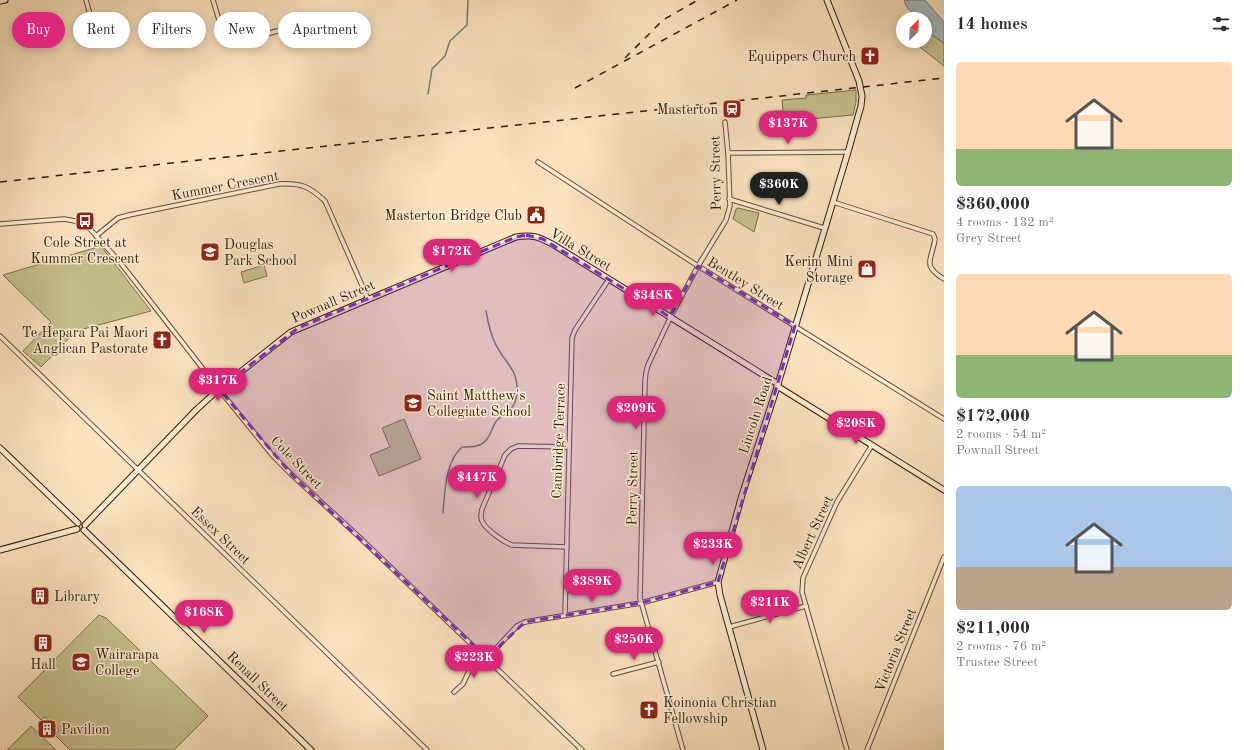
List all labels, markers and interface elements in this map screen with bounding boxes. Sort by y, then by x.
chip: Buy [12,12,65,48]
chip: Rent [73,12,130,48]
chip: Filters [138,12,206,48]
chip: New [214,12,270,48]
chip: Apartment [278,12,371,48]
north arrow [896,12,932,48]
map controls [896,12,932,48]
icon: filters [1210,13,1232,35]
text: 14 homes [956,16,1028,33]
church icon: Equippers Church [859,45,881,67]
place label: Equippers Church [747,50,856,64]
icon: home [1058,88,1130,160]
station icon: Masterton [721,98,743,120]
place label: Masterton [657,103,718,117]
pin: $137K [760,111,816,145]
text: $137K [768,117,808,130]
street label: Perry Street [708,135,724,211]
street label: Kummer Crescent [170,169,280,203]
pin: $360K [751,172,807,206]
text: $360K [759,178,799,191]
text: $360,000 [956,196,1030,213]
public building icon: Masterton Bridge Club [525,204,547,226]
place label: Masterton Bridge Club [385,209,522,223]
bus stop icon: Cole Street at Kummer Crescent [74,210,96,232]
text: 4 rooms · 132 m² [956,216,1054,229]
street label: Villa Street [547,226,614,274]
text: Grey Street [956,232,1022,245]
place label: Cole Street at Kummer Crescent [30,236,140,266]
place label: Douglas Park School [224,238,297,268]
pin: $172K [424,239,480,273]
school or university icon: Douglas Park School [199,241,221,263]
text: $172K [432,245,472,258]
street label: Bentley Street [705,255,786,313]
place label: Kerim Mini Storage [785,255,853,285]
shop icon: Kerim Mini Storage [856,258,878,280]
street label: Pownall Street [289,278,377,326]
pin: $348K [625,283,681,317]
text: $348K [633,289,673,302]
icon: home [1058,300,1130,372]
place label: Te Hepara Pai Maori Anglican Pastorate [22,326,148,356]
church icon: Te Hepara Pai Maori Anglican Pastorate [151,329,173,351]
pin: $317K [190,368,246,402]
text: $317K [198,374,238,387]
street label: Lincoln Road [737,375,775,456]
street label: Cambridge Terrace [550,383,568,499]
place label: Saint Matthew's Collegiate School [427,389,531,419]
school or university icon: Saint Matthew's Collegiate School [402,392,424,414]
pin: $209K [608,396,664,430]
text: $209K [616,402,656,415]
text: $172,000 [956,408,1030,425]
pin: $208K [828,411,884,445]
text: $208K [836,417,876,430]
text: 2 rooms · 54 m² [956,428,1046,441]
street label: Cole Street [268,434,325,492]
text: Pownall Street [956,444,1039,457]
street label: Perry Street [625,450,641,526]
pin: $447K [449,465,505,499]
text: $447K [457,471,497,484]
street label: Albert Street [790,493,836,572]
street label: Essex Street [188,504,253,567]
icon: home [1058,512,1130,584]
pin: $233K [685,532,741,566]
text: $233K [693,538,733,551]
pin: $389K [564,569,620,603]
text: $389K [572,575,612,588]
building icon: Library [29,585,51,607]
place label: Library [54,590,101,604]
pin: $211K [742,590,798,624]
text: $211K [750,596,790,609]
pin: $168K [176,600,232,634]
text: $168K [184,606,224,619]
street label: Victoria Street [873,606,919,694]
text: $211,000 [956,620,1030,637]
pin: $250K [606,627,662,661]
building icon: Hall [32,632,54,654]
text: $250K [614,633,654,646]
text: 2 rooms · 76 m² [956,640,1046,653]
pin: $223K [446,645,502,679]
place label: Wairarapa College [95,648,159,678]
street label: Renall Street [224,649,291,714]
school or university icon: Wairarapa College [70,651,92,673]
text: $223K [454,651,494,664]
text: Trustee Street [956,656,1038,669]
place label: Hall [30,658,56,672]
place label: Koinonia Christian Fellowship [663,696,777,726]
church icon: Koinonia Christian Fellowship [638,699,660,721]
building icon: Pavilion [36,718,58,740]
place label: Pavilion [61,723,110,737]

